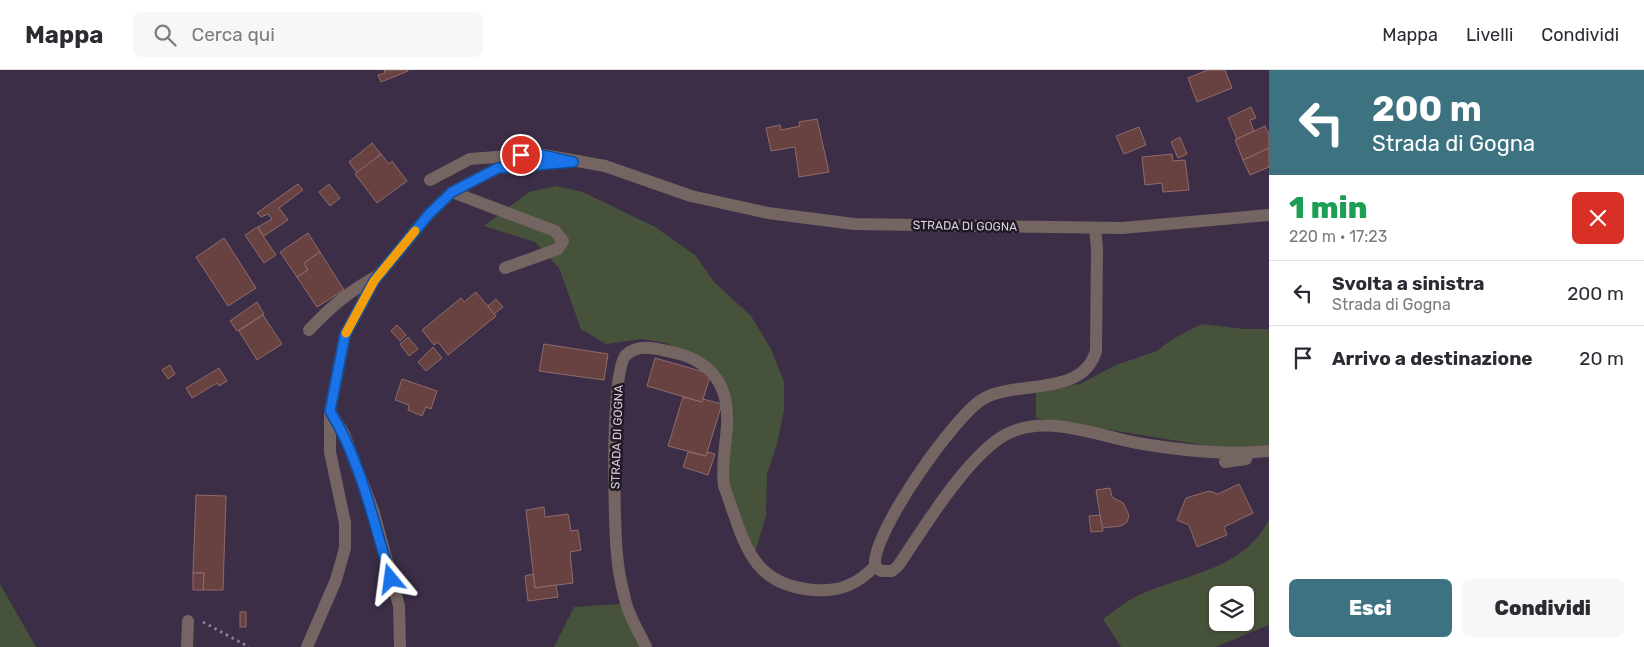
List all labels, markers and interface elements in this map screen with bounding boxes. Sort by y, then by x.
search box [133,12,483,57]
text: Mappa [25,21,103,49]
icon: search [151,21,179,49]
text: Cerca qui [191,23,275,46]
text: Mappa [1382,24,1438,46]
text: Livelli [1466,24,1513,46]
text: Condividi [1541,24,1619,46]
text: 200 m [1372,88,1482,130]
icon: left [1289,90,1354,155]
text: Strada di Gogna [1372,130,1535,157]
pin [500,134,542,176]
icon: arrive [507,141,535,169]
text: 1 min [1289,190,1367,226]
button: close [1572,192,1624,244]
street label: STRADA DI GOGNA [913,218,1017,234]
text: 220 m · 17:23 [1289,227,1387,246]
text: Svolta a sinistra [1332,272,1485,295]
icon: left [1289,279,1317,307]
text: 200 m [1567,282,1624,305]
text: Strada di Gogna [1332,295,1451,314]
icon: arrive [1289,344,1317,372]
text: Arrivo a destinazione [1332,347,1533,370]
text: 20 m [1579,347,1624,370]
street label: STRADA DI GOGNA [608,385,626,489]
position arrow [364,552,416,604]
button: Esci [1289,579,1452,637]
button: Condividi [1462,579,1624,637]
map controls [1209,586,1254,631]
button: layers [1209,586,1254,631]

